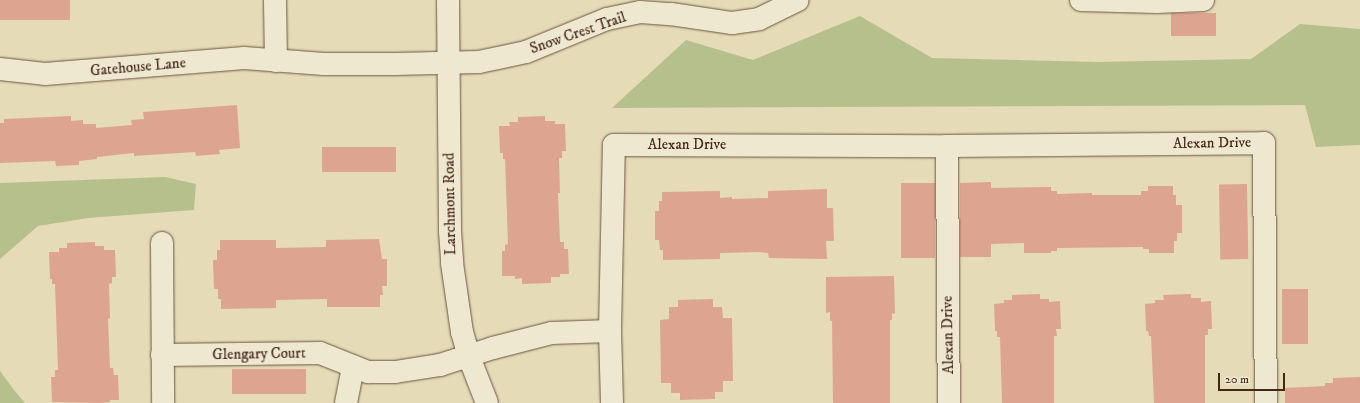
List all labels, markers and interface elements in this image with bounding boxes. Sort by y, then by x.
street label: Snow Crest Trail [528,8,628,58]
street label: Gatehouse Lane [89,54,187,80]
street label: Alexan Drive [1173,133,1251,153]
street label: Alexan Drive [648,136,726,154]
street label: Larchmont Road [440,153,460,255]
street label: Alexan Drive [938,296,958,374]
street label: Glengary Court [212,344,306,364]
scale bar [1220,365,1287,391]
text: 20 m [1225,372,1249,387]

